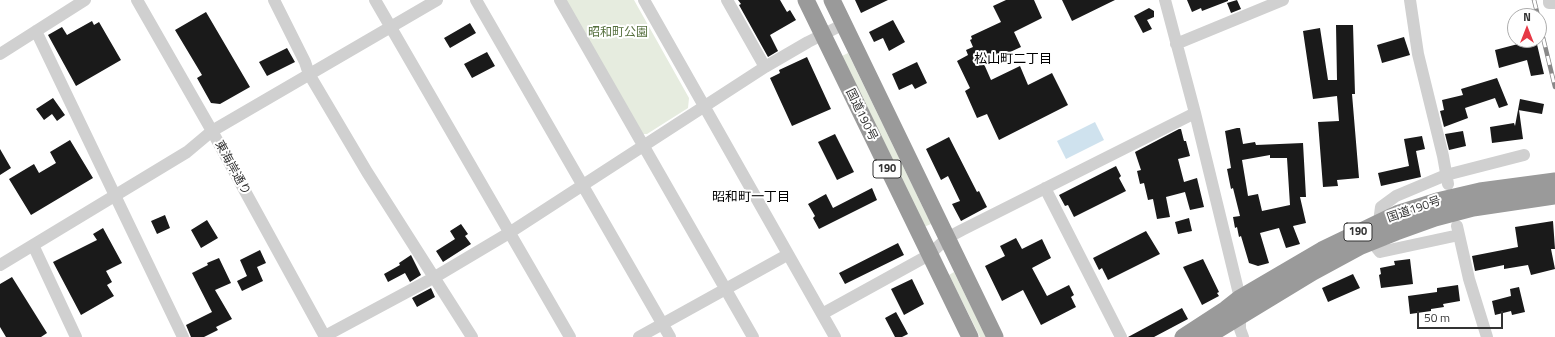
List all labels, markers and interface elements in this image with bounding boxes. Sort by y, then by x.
north arrow [1507,8,1547,48]
text: N [1523,9,1531,25]
park label: 昭和町公園 [588,26,648,40]
district label: 松山町二丁目 [974,52,1052,68]
street label: 国道190号 [842,87,880,143]
street label: 東海岸通り [211,138,253,198]
road number: 190 [873,160,901,178]
district label: 昭和町一丁目 [712,190,790,206]
street label: 国道190号 [1385,194,1443,226]
road number: 190 [1344,223,1372,241]
scale bar [1419,303,1505,329]
text: 50 m [1424,308,1450,327]

